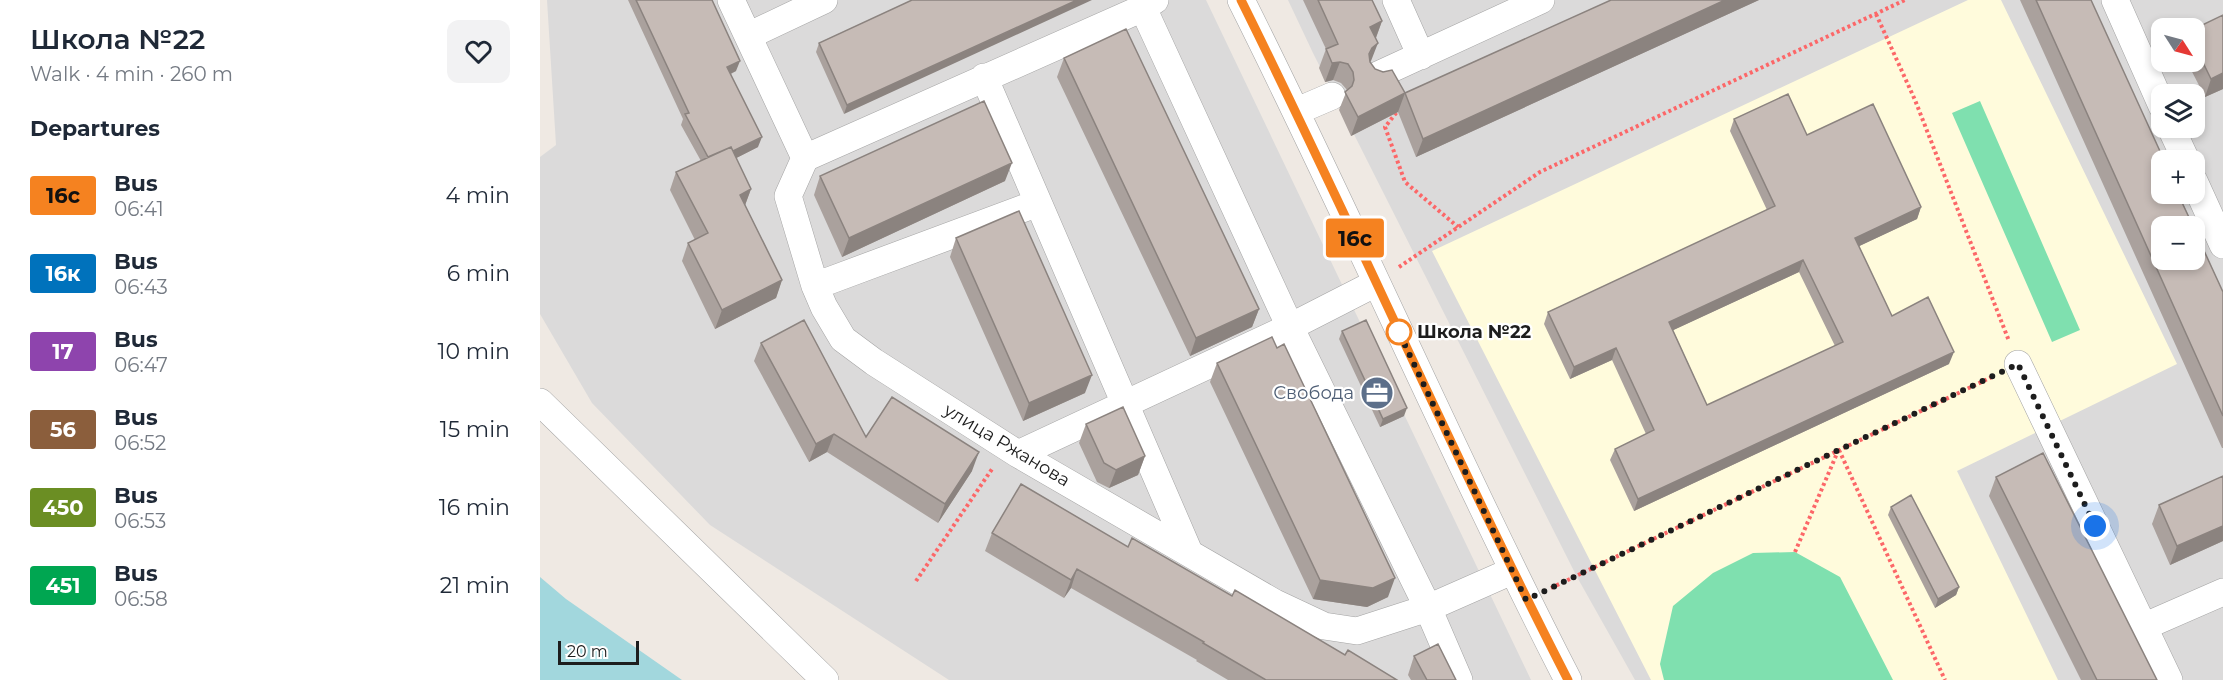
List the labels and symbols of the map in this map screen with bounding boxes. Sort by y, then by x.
north arrow [2151,18,2205,72]
line badge: 16с [1320,218,1390,258]
marker: Школа №22 [1386,319,1412,345]
place label: Школа №22 [1417,321,1532,343]
office icon: Свобода [1359,375,1395,411]
place label: Свобода [1273,382,1354,404]
street label: улица Ржанова [939,398,1074,491]
your location [2080,511,2110,541]
scale bar [558,638,639,666]

